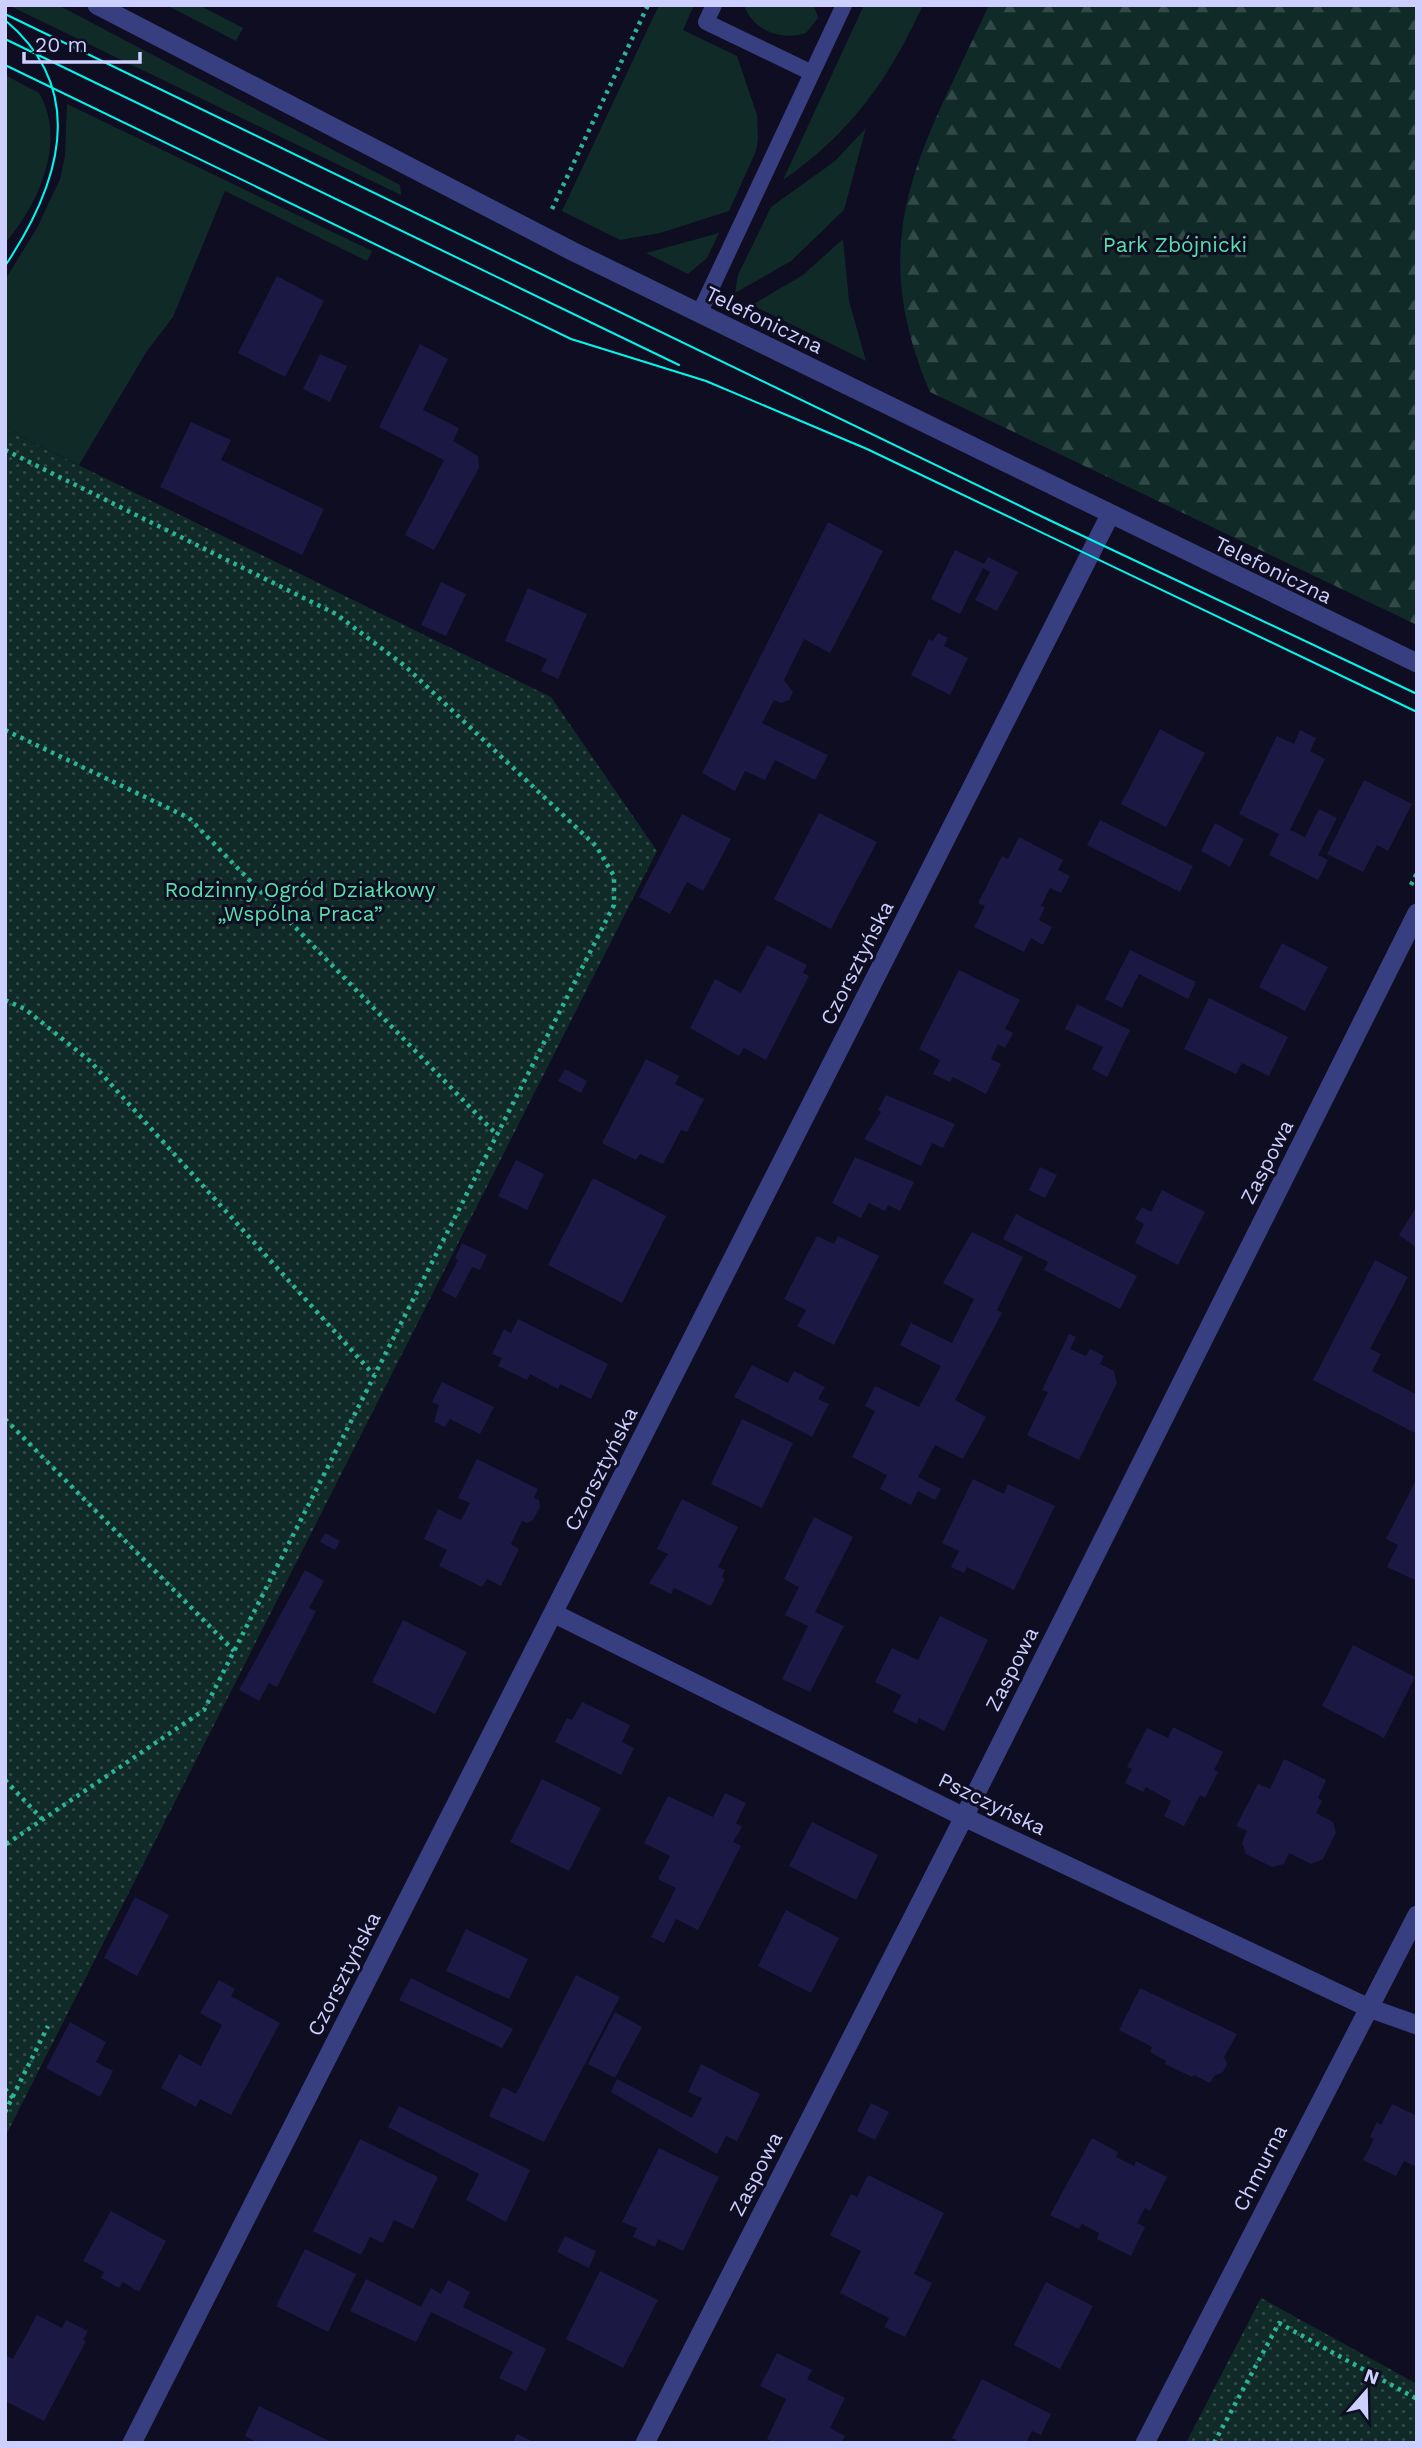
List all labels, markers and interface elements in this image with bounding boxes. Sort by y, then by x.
scale bar [24,21,140,65]
text: 20 m [35,32,87,57]
park label: Park Zbójnicki [1103,232,1247,257]
street label: Telefoniczna [701,280,827,359]
street label: Telefoniczna [1210,530,1336,609]
park label: Rodzinny Ogród Działkowy „Wspólna Praca” [164,877,436,926]
street label: Czorsztyńska [815,897,899,1029]
street label: Zaspowa [1235,1116,1298,1208]
street label: Czorsztyńska [559,1403,643,1535]
street label: Zaspowa [980,1623,1043,1715]
street label: Pszczyńska [934,1767,1050,1840]
street label: Czorsztyńska [302,1908,386,2040]
street label: Chmurna [1227,2120,1292,2215]
street label: Zaspowa [724,2128,787,2220]
north arrow [1331,2357,1401,2427]
text: N [1361,2363,1382,2390]

